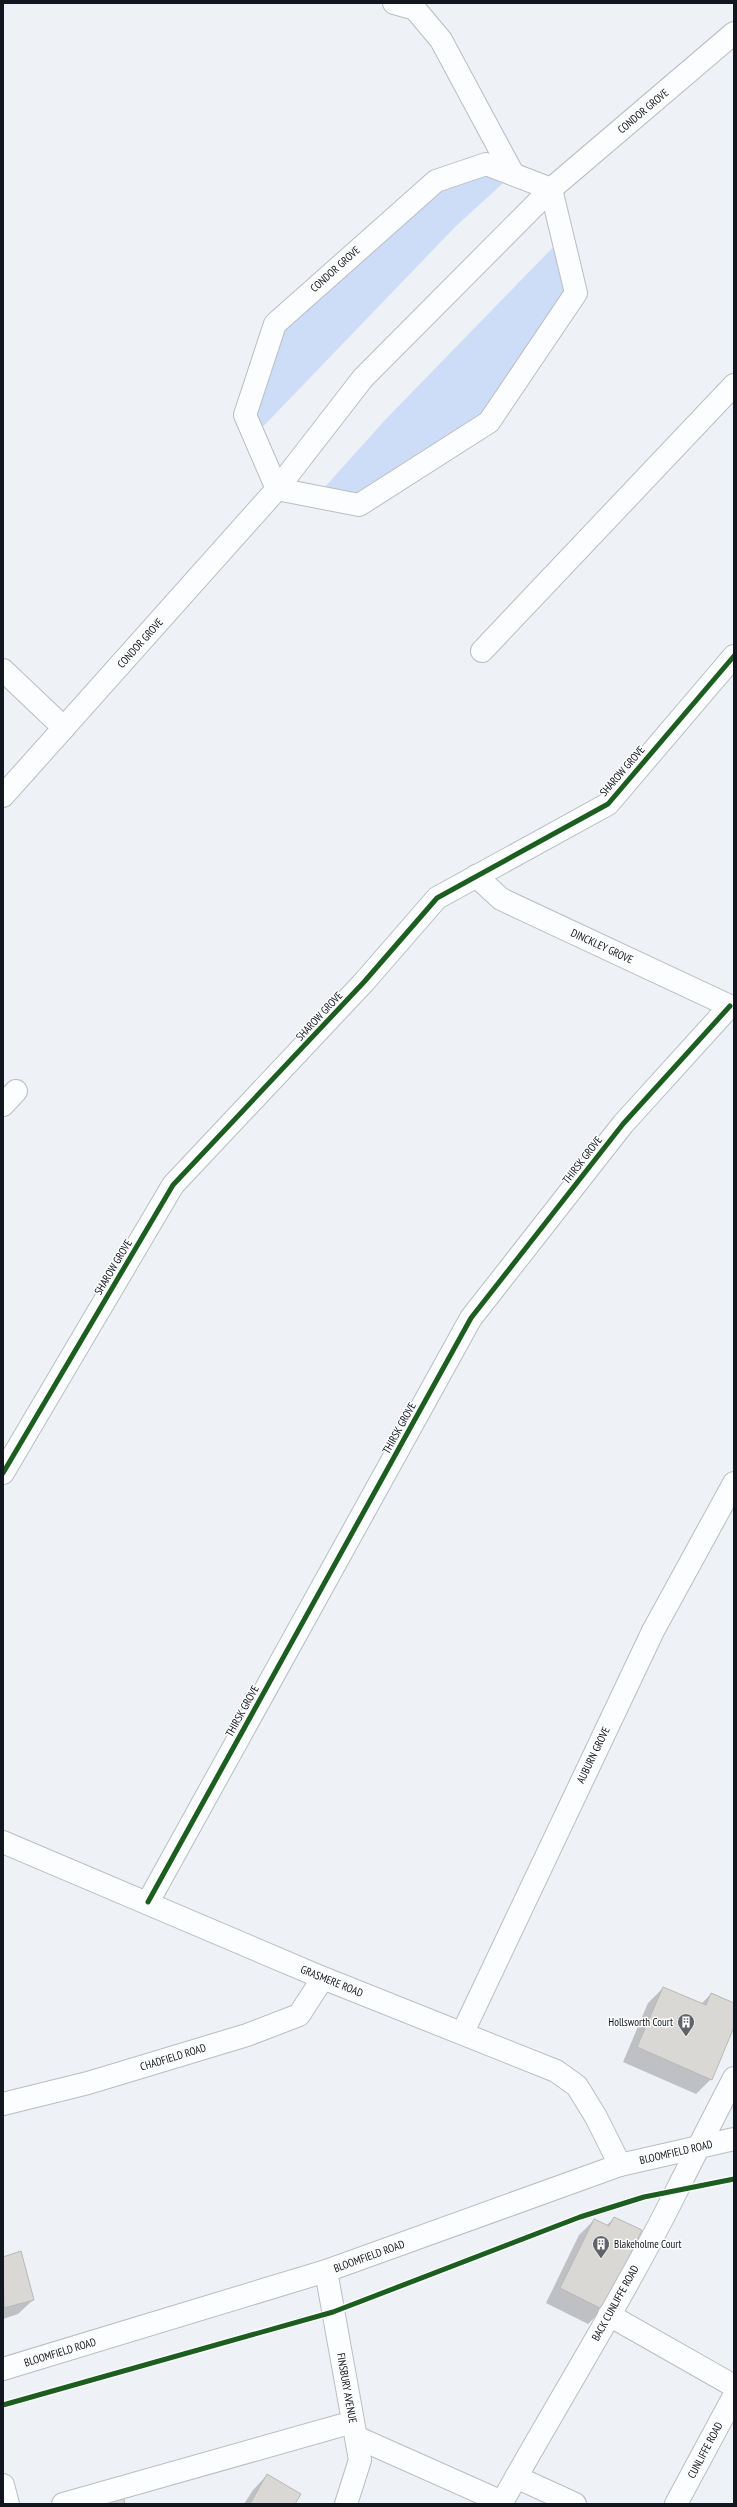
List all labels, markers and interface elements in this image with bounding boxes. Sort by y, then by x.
street label: CONDOR GROVE [615,85,672,136]
street label: CONDOR GROVE [307,243,363,295]
street label: CONDOR GROVE [114,615,166,671]
street label: SHAROW GROVE [596,743,648,799]
street label: DINCKLEY GROVE [569,925,636,967]
street label: SHAROW GROVE [293,988,345,1043]
street label: THIRSK GROVE [559,1133,605,1187]
street label: SHAROW GROVE [91,1237,135,1297]
street label: THIRSK GROVE [379,1400,419,1456]
street label: THIRSK GROVE [222,1683,262,1739]
street label: AUBURN GROVE [573,1724,613,1786]
street label: GRASMERE ROAD [299,1962,366,2000]
building icon: Hollsworth Court [676,2012,696,2037]
place label: Hollsworth Court [608,2015,673,2029]
street label: CHADFIELD ROAD [138,2040,208,2074]
street label: BLOOMFIELD ROAD [638,2137,714,2167]
building icon: Blakeholme Court [591,2234,611,2259]
street label: BLOOMFIELD ROAD [332,2237,407,2275]
place label: Blakeholme Court [614,2237,682,2251]
street label: BACK CUNLIFFE ROAD [588,2263,642,2343]
street label: BLOOMFIELD ROAD [22,2334,98,2370]
street label: FINSBURY AVENUE [334,2352,360,2425]
street label: CUNLIFFE ROAD [684,2419,726,2481]

